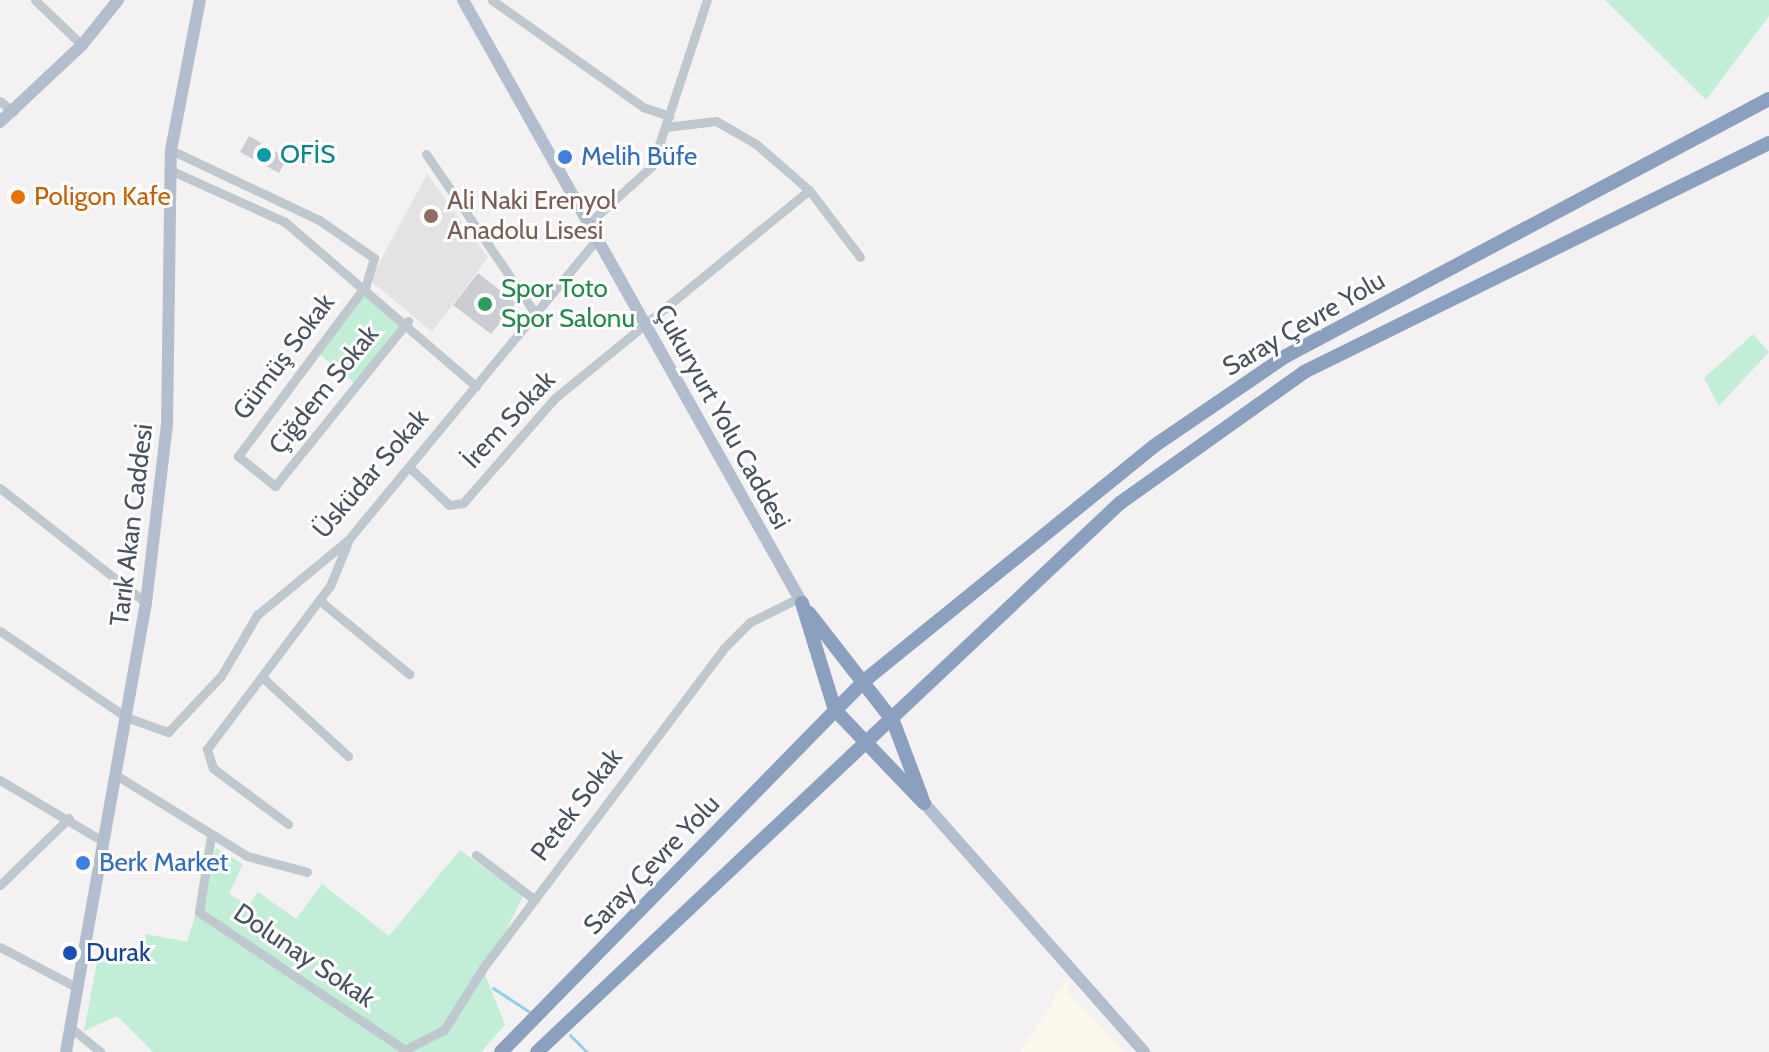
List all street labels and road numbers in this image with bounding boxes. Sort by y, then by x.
street label: Saray Çevre Yolu [1217,265,1391,383]
street label: Gümüş Sokak [227,288,341,426]
street label: Çukuryurt Yolu Caddesi [647,299,797,535]
street label: Çiğdem Sokak [263,319,385,461]
street label: İrem Sokak [456,365,562,475]
street label: Üsküdar Sokak [307,403,435,545]
street label: Tarık Akan Caddesi [104,422,160,628]
street label: Petek Sokak [525,743,629,867]
street label: Saray Çevre Yolu [578,789,726,941]
street label: Dolunay Sokak [228,897,380,1015]

